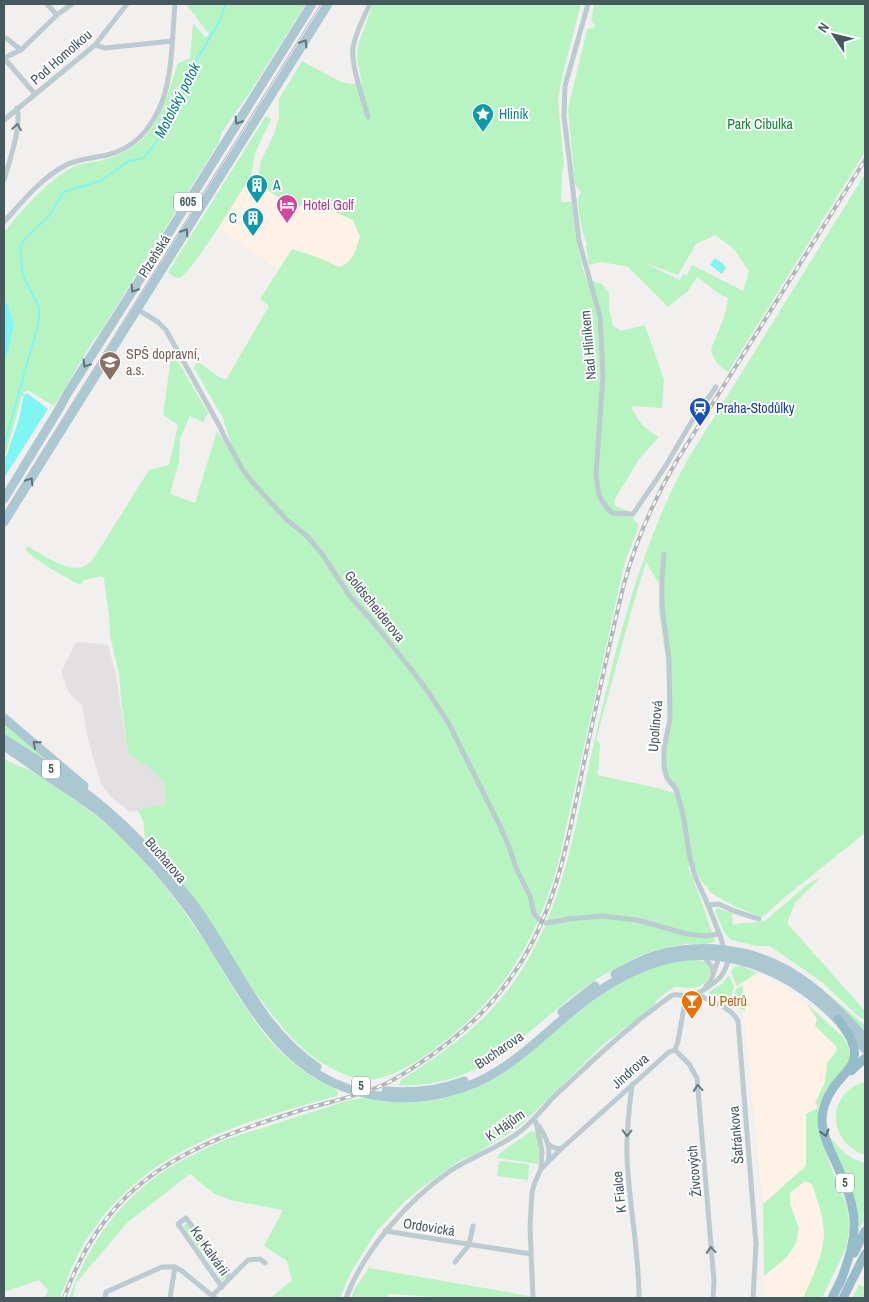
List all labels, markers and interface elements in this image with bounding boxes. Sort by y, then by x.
north arrow [809,10,859,60]
text: N [814,19,833,36]
street label: Pod Homolkou [27,26,95,88]
one-way arrow [297,39,307,48]
water label: Motolský potok [149,58,205,141]
place icon: Hliník [471,102,495,133]
place label: Hliník [499,105,529,123]
park label: Park Cibulka [727,115,793,133]
one-way arrow [234,116,244,125]
one-way arrow [11,123,21,132]
building icon: A [245,173,269,204]
place label: A [272,176,281,194]
road number: 605 [174,192,202,212]
hotel icon: Hotel Golf [275,193,299,224]
place label: Hotel Golf [303,196,355,214]
building icon: C [241,206,265,237]
place label: C [229,209,237,227]
one-way arrow [179,229,188,238]
street label: Plzeňská [134,231,174,281]
one-way arrow [130,284,140,293]
street label: Nad Hliníkem [576,310,600,380]
place label: SPŠ dopravní, a.s. [126,345,200,379]
school or university icon: SPŠ dopravní, a.s. [98,350,122,381]
one-way arrow [82,359,92,368]
station icon: Praha-Stodůlky [688,396,712,427]
place label: Praha-Stodůlky [716,399,795,417]
one-way arrow [23,477,33,486]
street label: Goldscheiderova [341,567,410,646]
street label: Upolínová [644,699,666,753]
one-way arrow [33,742,42,750]
road number: 5 [42,760,60,779]
street label: Bucharova [141,833,191,887]
bar icon: U Petrů [680,989,704,1020]
place label: U Petrů [708,992,747,1010]
street label: Bucharova [471,1027,527,1073]
street label: Jindrova [608,1049,653,1092]
road number: 5 [352,1076,370,1096]
one-way arrow [693,1083,704,1091]
street label: K Hájům [482,1105,528,1145]
street label: Šafránkova [724,1105,747,1165]
one-way arrow [819,1128,829,1137]
one-way arrow [622,1130,632,1137]
street label: Živcových [683,1144,705,1198]
street label: K Fialce [608,1170,630,1214]
road number: 5 [836,1174,854,1192]
street label: Ordovická [402,1214,457,1240]
street label: Ke Kalvárii [187,1223,233,1279]
one-way arrow [706,1245,717,1253]

